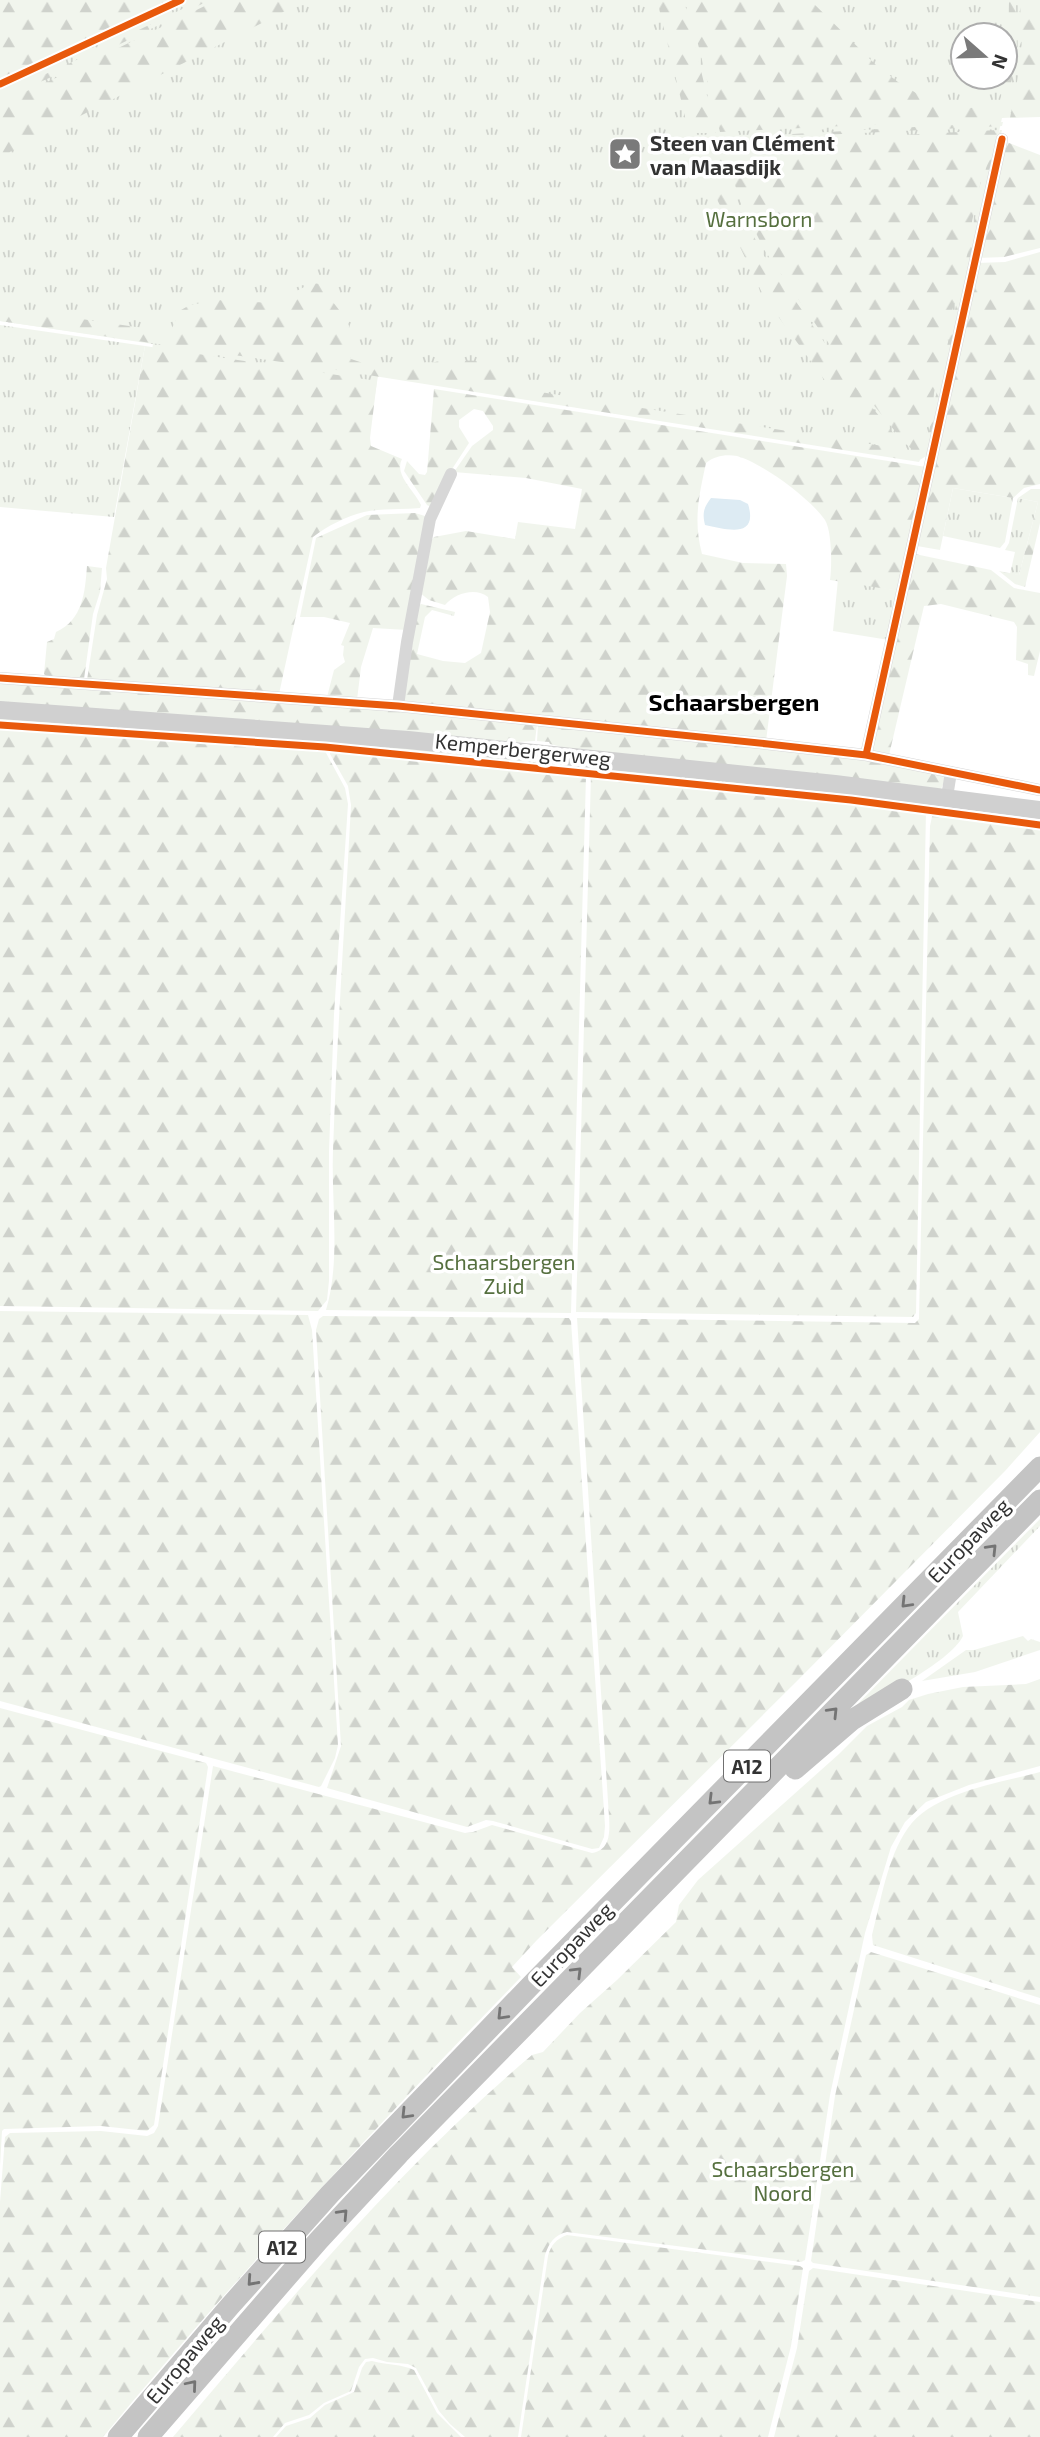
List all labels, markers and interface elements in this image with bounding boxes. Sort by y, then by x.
north arrow [949,21,1019,91]
text: N [987,52,1014,72]
place label: Steen van Clément van Maasdijk [650,130,835,179]
place icon: Steen van Clément van Maasdijk [606,135,644,173]
park label: Warnsborn [706,206,813,231]
district label: Schaarsbergen [649,687,819,716]
street label: Kemperbergerweg [434,727,613,771]
park label: Schaarsbergen Zuid [432,1249,576,1298]
street label: Europaweg [922,1492,1015,1587]
one-way arrow [983,1544,996,1557]
one-way arrow [902,1595,915,1608]
one-way arrow [824,1707,837,1720]
road number: A12 [724,1750,770,1782]
one-way arrow [708,1792,721,1805]
street label: Europaweg [525,1896,618,1991]
one-way arrow [569,1968,582,1981]
one-way arrow [497,2007,510,2020]
one-way arrow [402,2106,415,2119]
park label: Schaarsbergen Noord [711,2156,855,2205]
one-way arrow [334,2209,347,2222]
road number: A12 [259,2232,305,2262]
one-way arrow [248,2273,260,2286]
street label: Europaweg [140,2309,228,2408]
one-way arrow [184,2380,196,2393]

